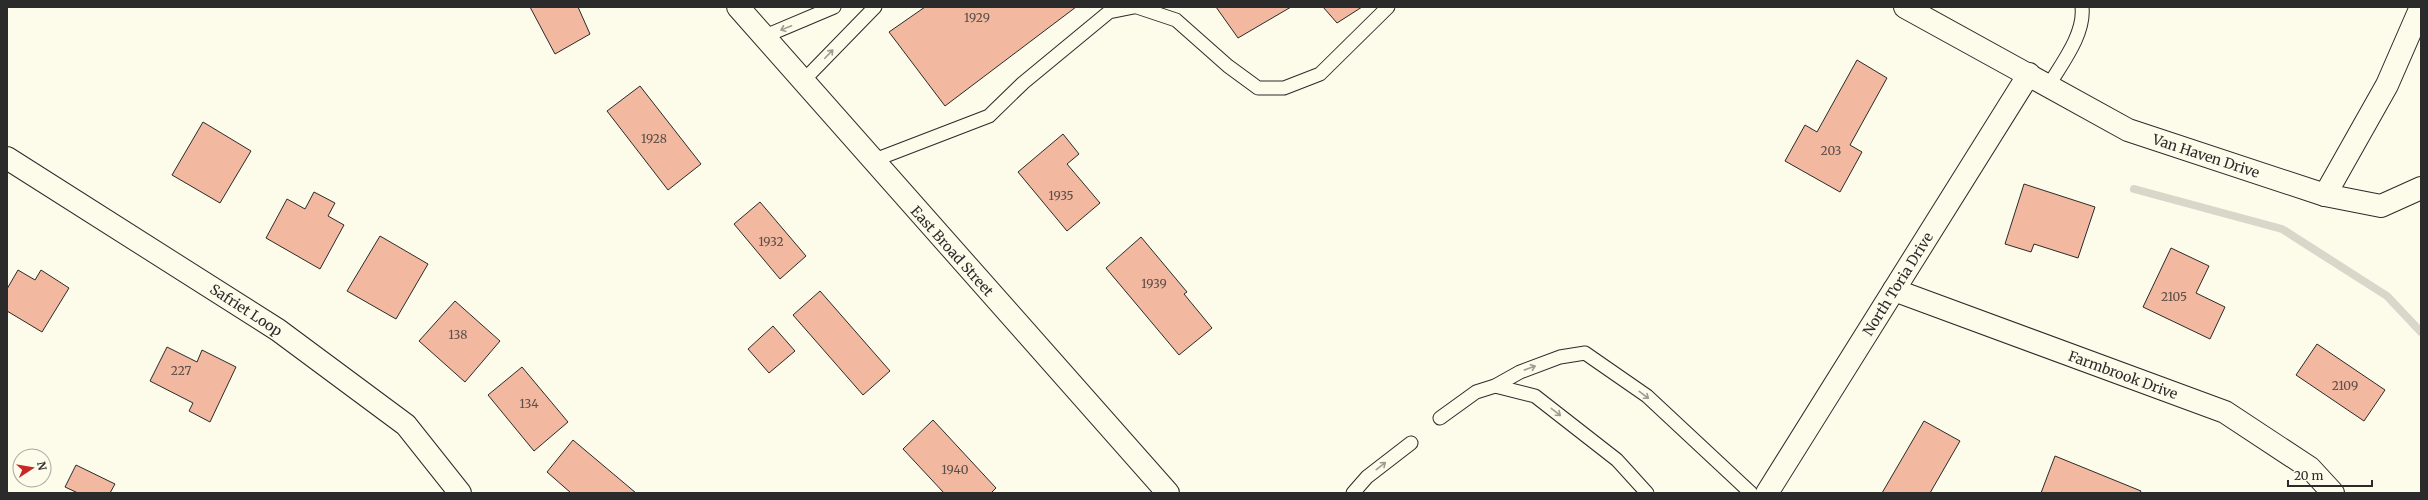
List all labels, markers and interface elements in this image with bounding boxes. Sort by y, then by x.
house number: 1929 [964,10,990,25]
one-way arrow [780,24,792,32]
one-way arrow [824,49,834,59]
street label: Van Haven Drive [2149,130,2262,182]
house number: 1928 [641,131,667,146]
house number: 203 [1821,143,1842,158]
house number: 1935 [1049,188,1073,203]
street label: East Broad Street [907,202,998,300]
street label: North Toria Drive [1859,229,1937,339]
house number: 1932 [758,234,784,249]
house number: 1939 [1141,276,1167,291]
street label: Safriet Loop [206,280,286,340]
house number: 2105 [2161,289,2187,304]
house number: 138 [449,327,467,342]
street label: Farmbrook Drive [2066,347,2180,403]
house number: 227 [171,363,191,378]
one-way arrow [1523,364,1536,371]
house number: 2109 [2332,378,2358,393]
one-way arrow [1639,390,1650,399]
house number: 134 [519,396,539,411]
one-way arrow [1550,408,1561,417]
north arrow [12,448,52,488]
text: N [34,460,50,472]
house number: 1940 [942,462,969,477]
one-way arrow [1375,462,1386,471]
scale bar [2288,462,2372,488]
text: 20 m [2294,468,2323,483]

